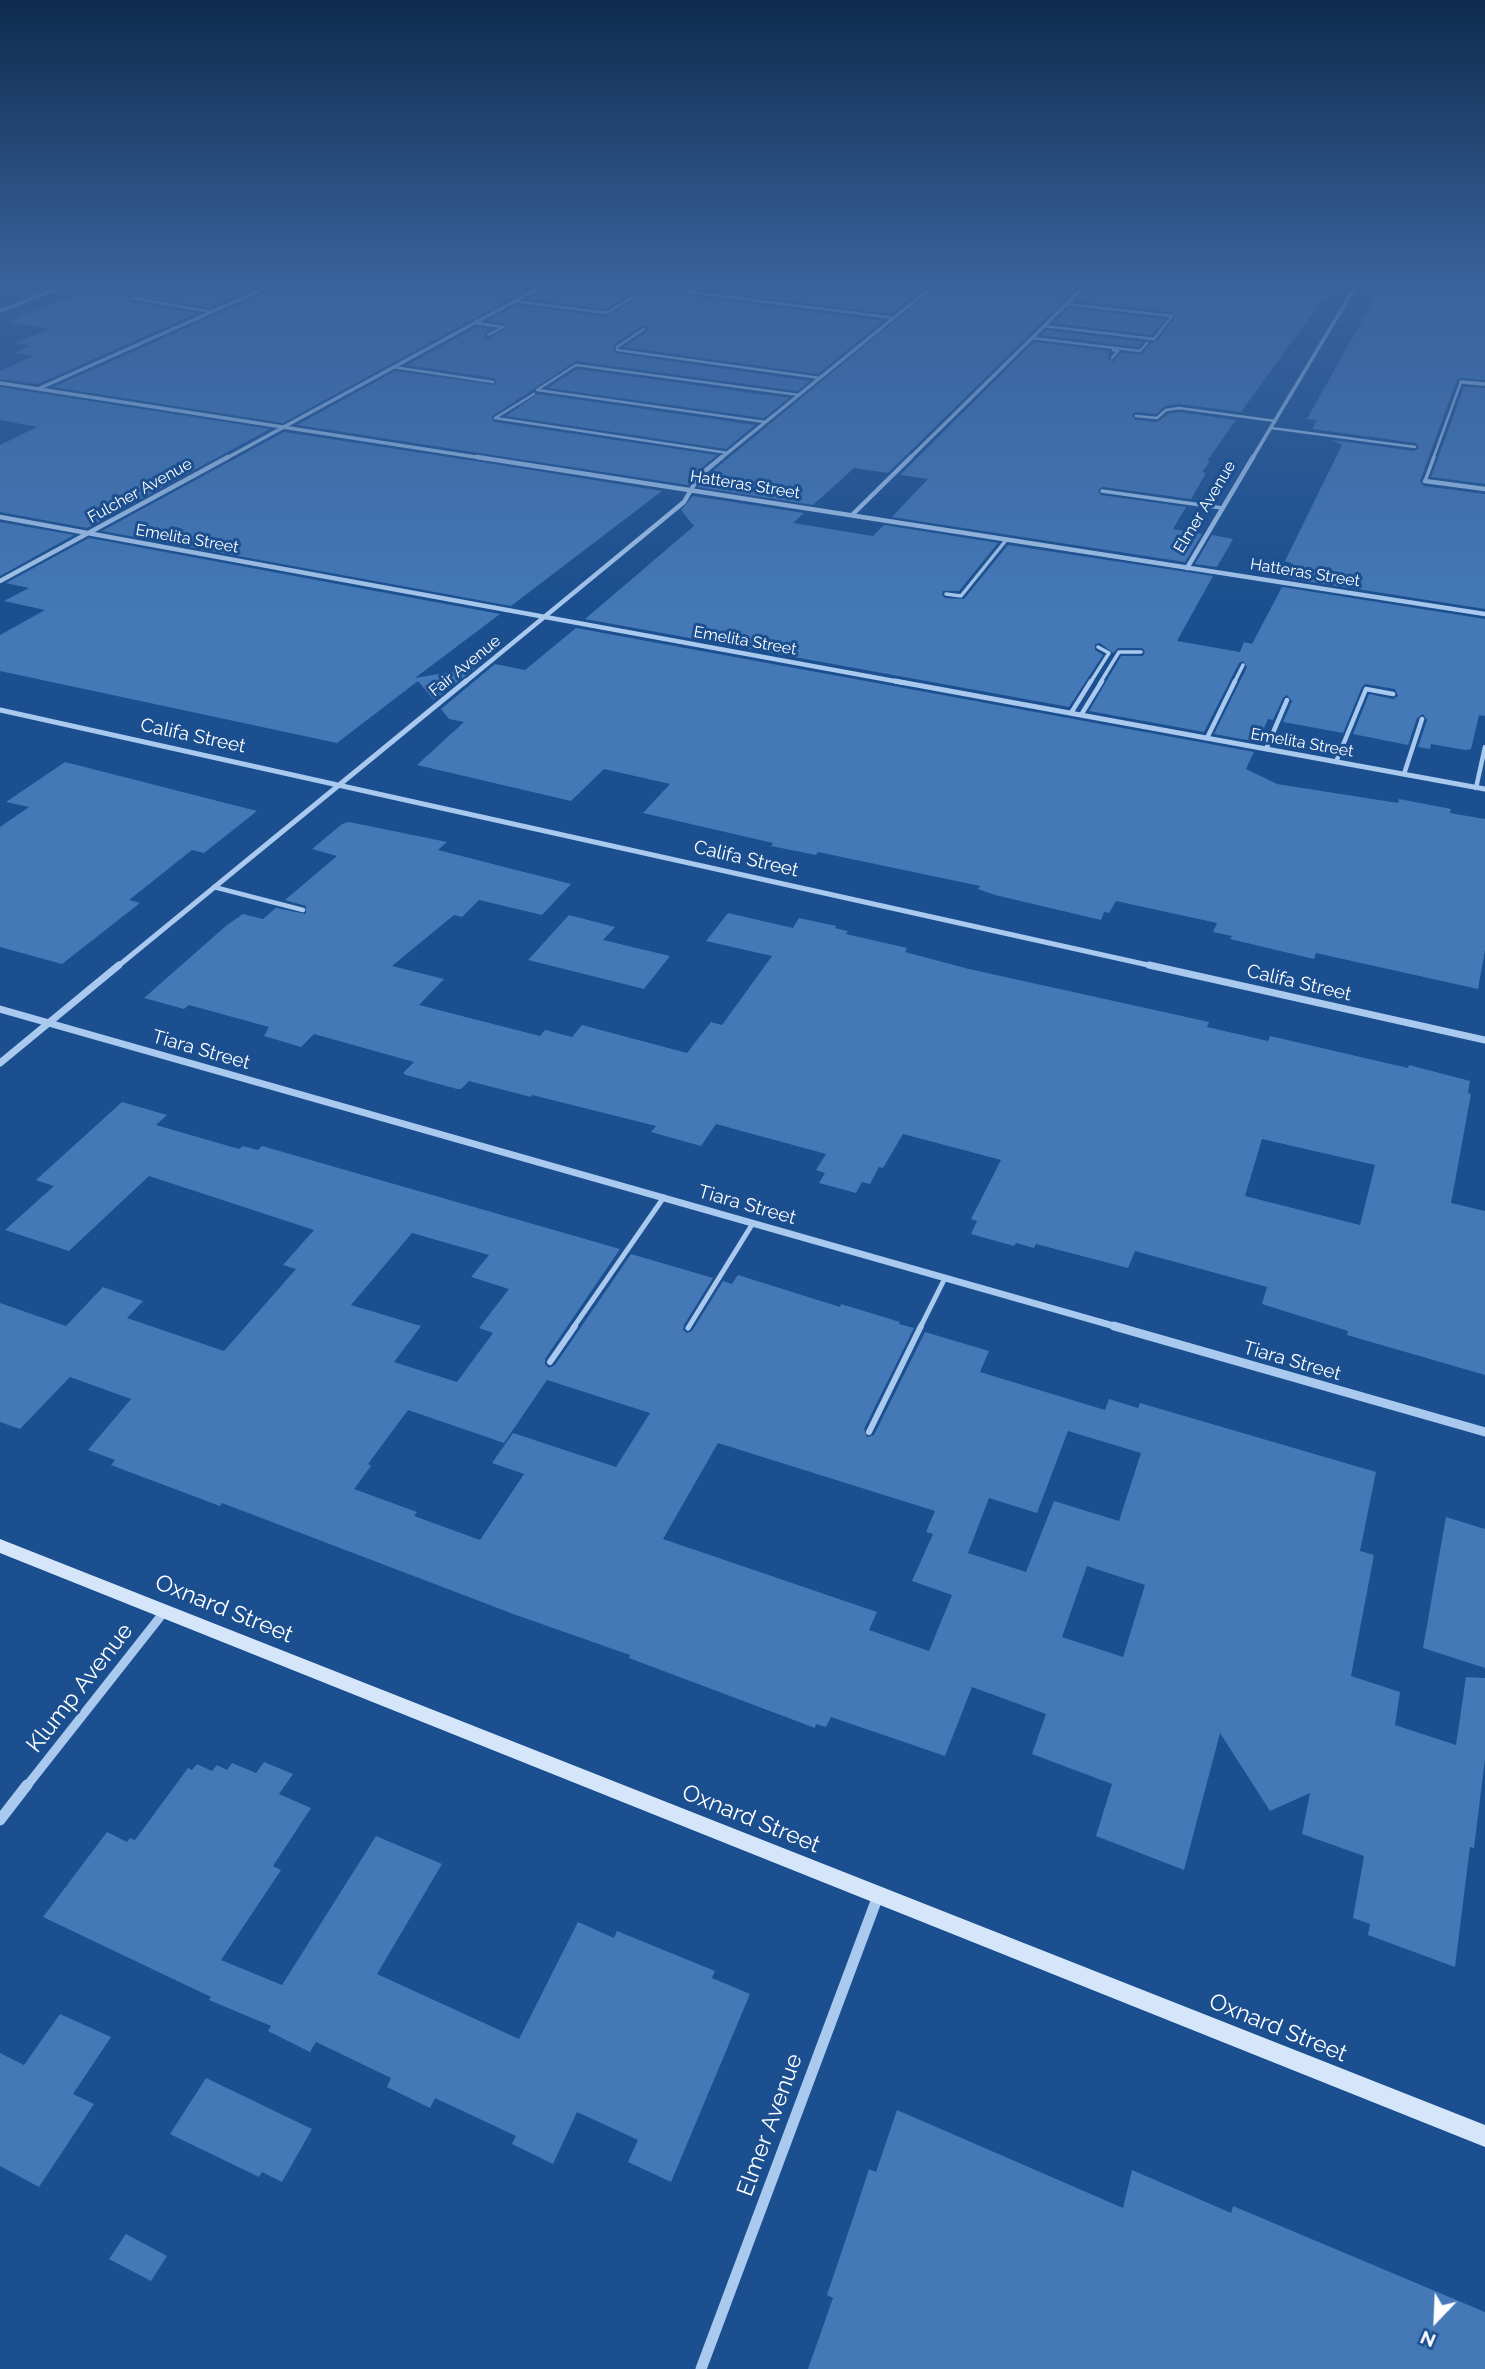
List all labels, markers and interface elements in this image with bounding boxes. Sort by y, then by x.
street label: Fulcher Avenue [85,454,195,528]
street label: Elmer Avenue [1170,457,1240,557]
street label: Hatteras Street [689,467,801,503]
street label: Emelita Street [134,521,240,557]
street label: Hatteras Street [1249,555,1361,591]
street label: Emelita Street [692,623,798,659]
street label: Fair Avenue [425,631,505,701]
street label: Califa Street [138,714,248,758]
street label: Emelita Street [1249,725,1355,761]
street label: Califa Street [691,836,801,882]
street label: Califa Street [1244,960,1354,1006]
street label: Tiara Street [150,1025,252,1075]
street label: Tiara Street [696,1180,798,1230]
street label: Tiara Street [1241,1336,1343,1386]
street label: Oxnard Street [151,1569,297,1649]
street label: Klump Avenue [21,1618,139,1758]
street label: Oxnard Street [678,1779,824,1859]
street label: Oxnard Street [1205,1988,1351,2068]
street label: Elmer Avenue [731,2050,809,2200]
north arrow [1401,2285,1471,2355]
text: N [1417,2326,1439,2352]

